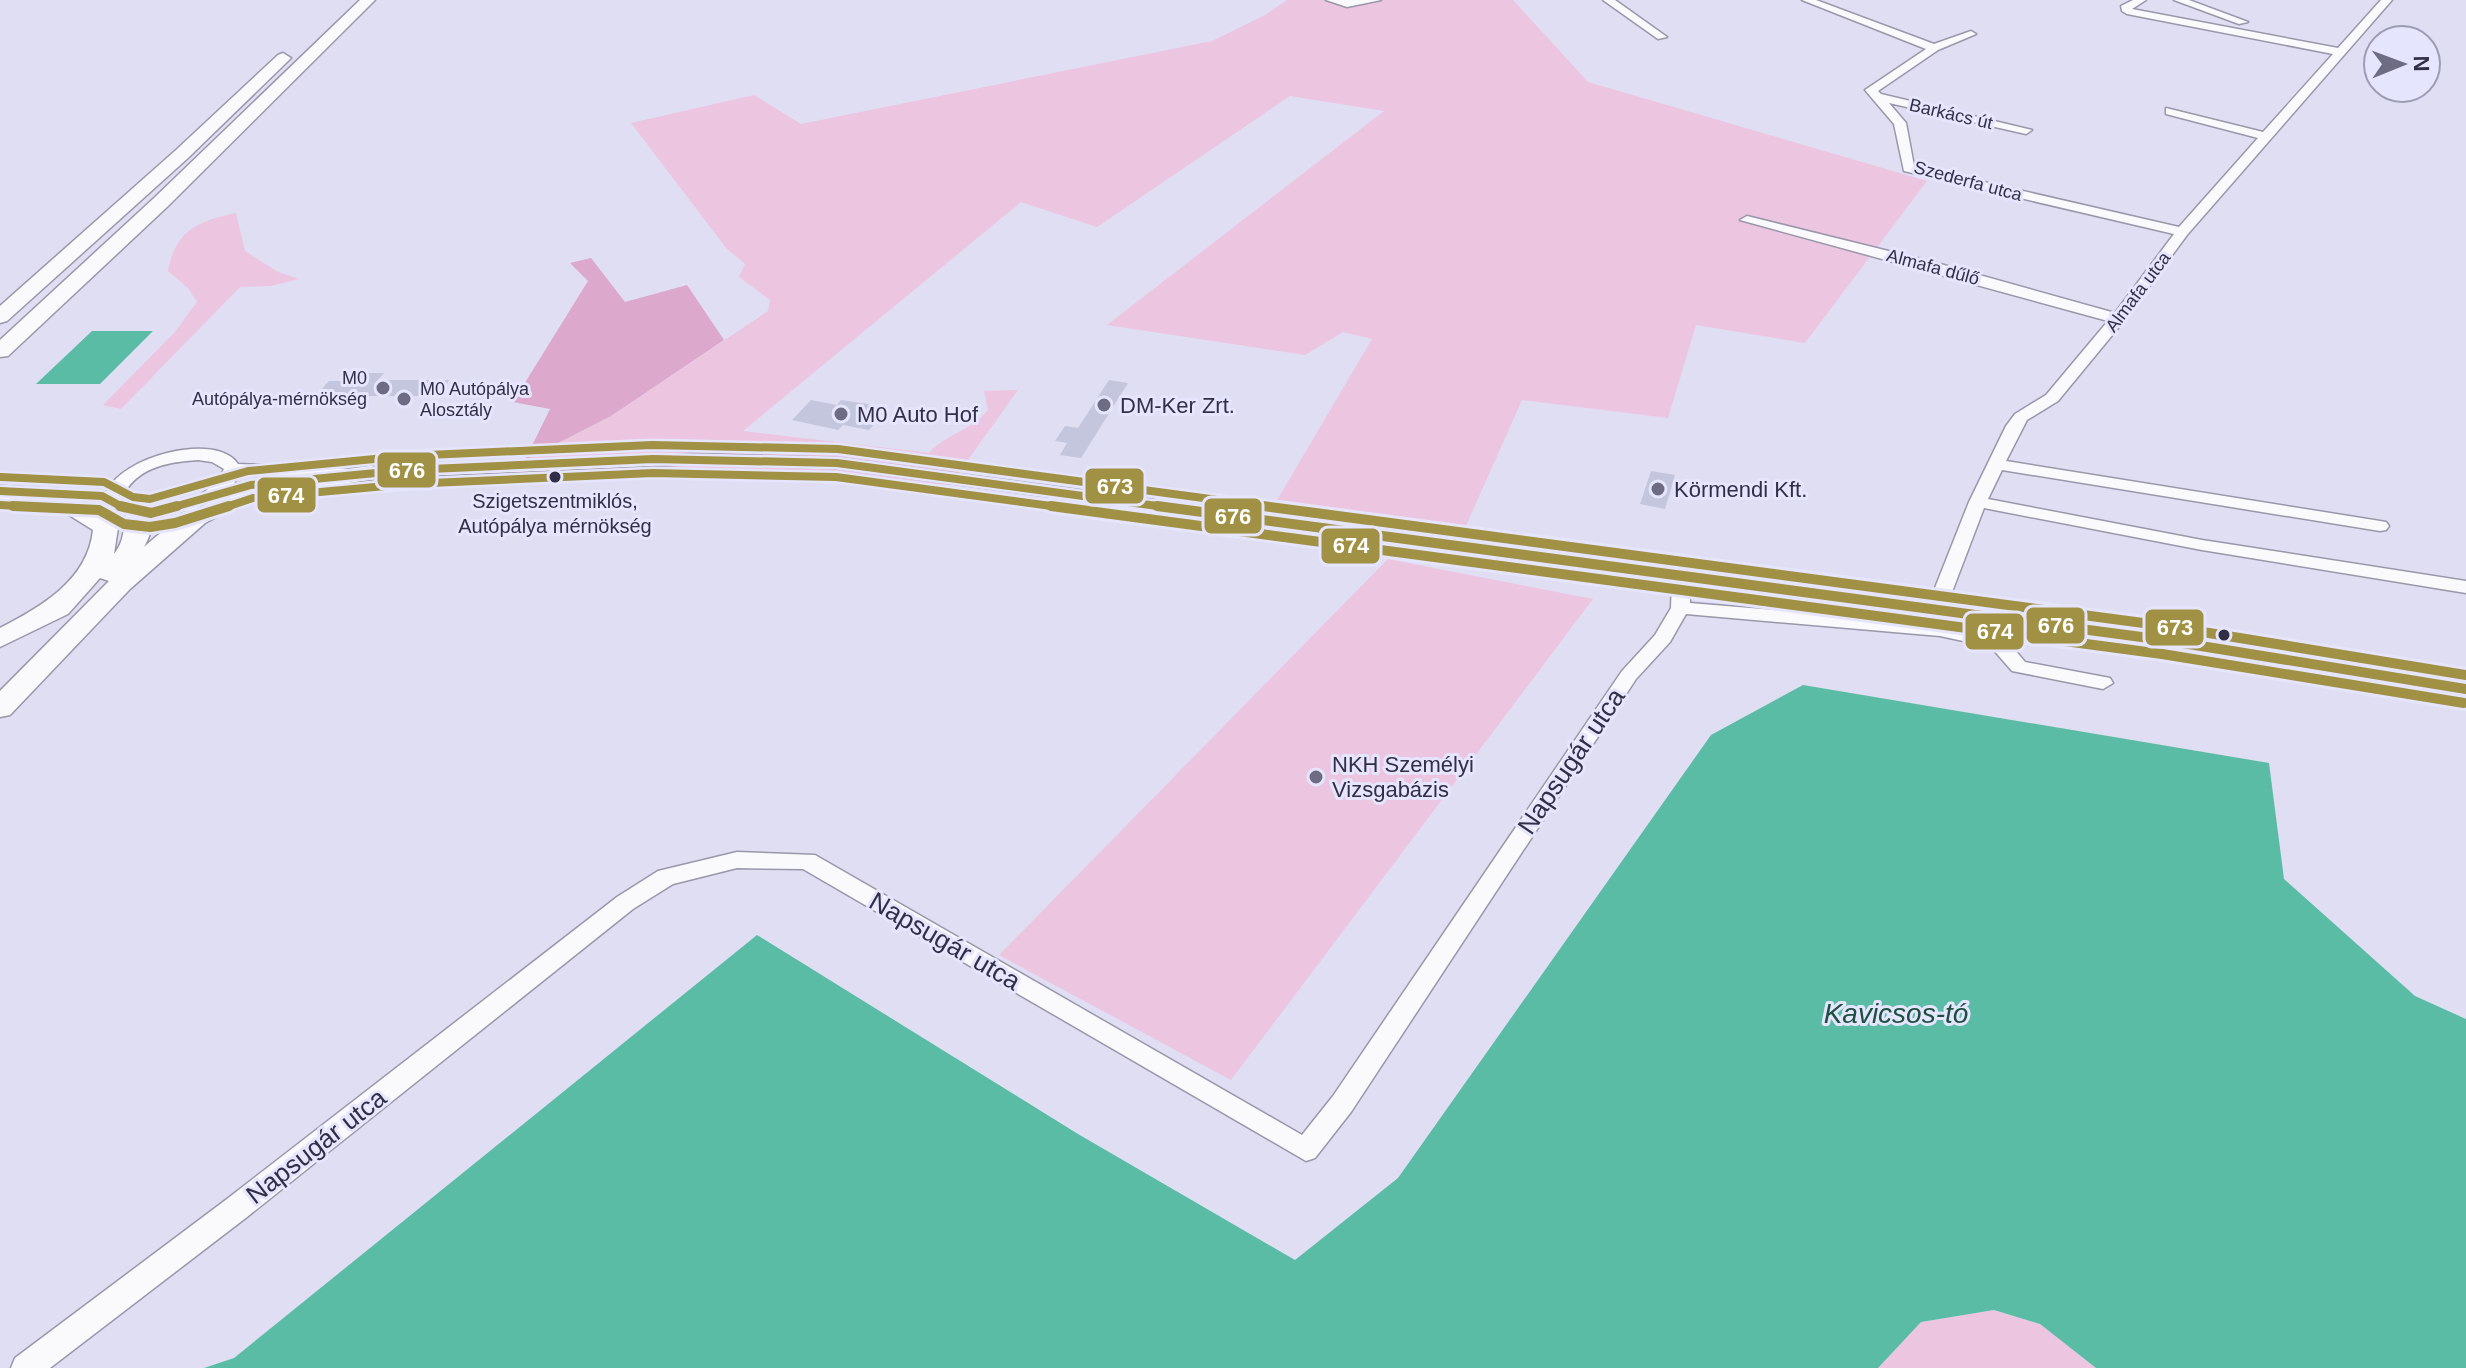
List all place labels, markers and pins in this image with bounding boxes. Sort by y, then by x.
place label: M0 Autópálya-mérnökség [192,368,367,409]
marker: M0 Autópálya-mérnökség [374,379,392,397]
place label: M0 Autópálya Alosztály [420,379,530,420]
marker: M0 Autópálya Alosztály [395,390,413,408]
place label: DM-Ker Zrt. [1120,393,1235,418]
marker: DM-Ker Zrt. [1095,396,1113,414]
place label: M0 Auto Hof [857,402,979,427]
marker: M0 Auto Hof [832,405,850,423]
marker: Szigetszentmiklós, Autópálya mérnökség [547,469,563,485]
place label: Körmendi Kft. [1674,477,1807,502]
marker: Körmendi Kft. [1649,480,1667,498]
place label: Szigetszentmiklós, Autópálya mérnökség [458,490,652,537]
unlabelled marker [2216,627,2232,643]
place label: NKH Személyi Vizsgabázis [1332,752,1474,802]
marker: NKH Személyi Vizsgabázis [1307,768,1325,786]

